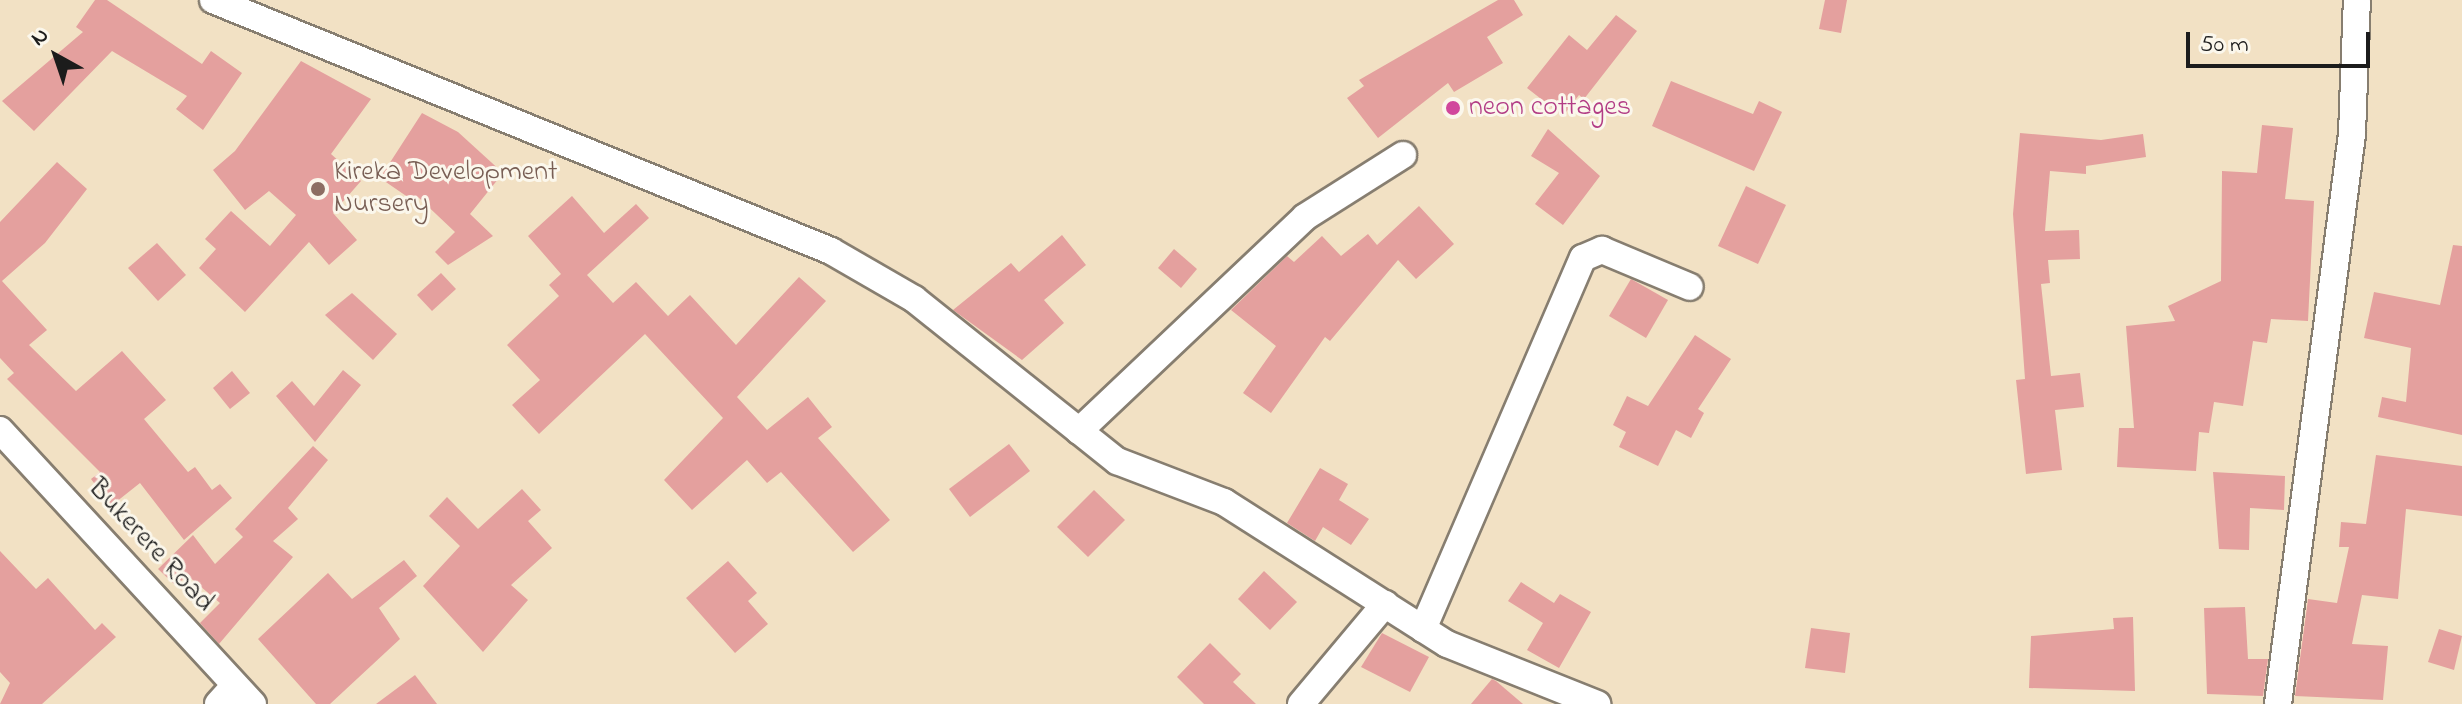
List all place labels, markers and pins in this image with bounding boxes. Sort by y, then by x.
place label: neon cottages [1469,91,1631,125]
marker: neon cottages [1444,99,1462,117]
place label: Kireka Development Nursery [334,156,557,222]
marker: Kireka Development Nursery [309,180,327,198]

